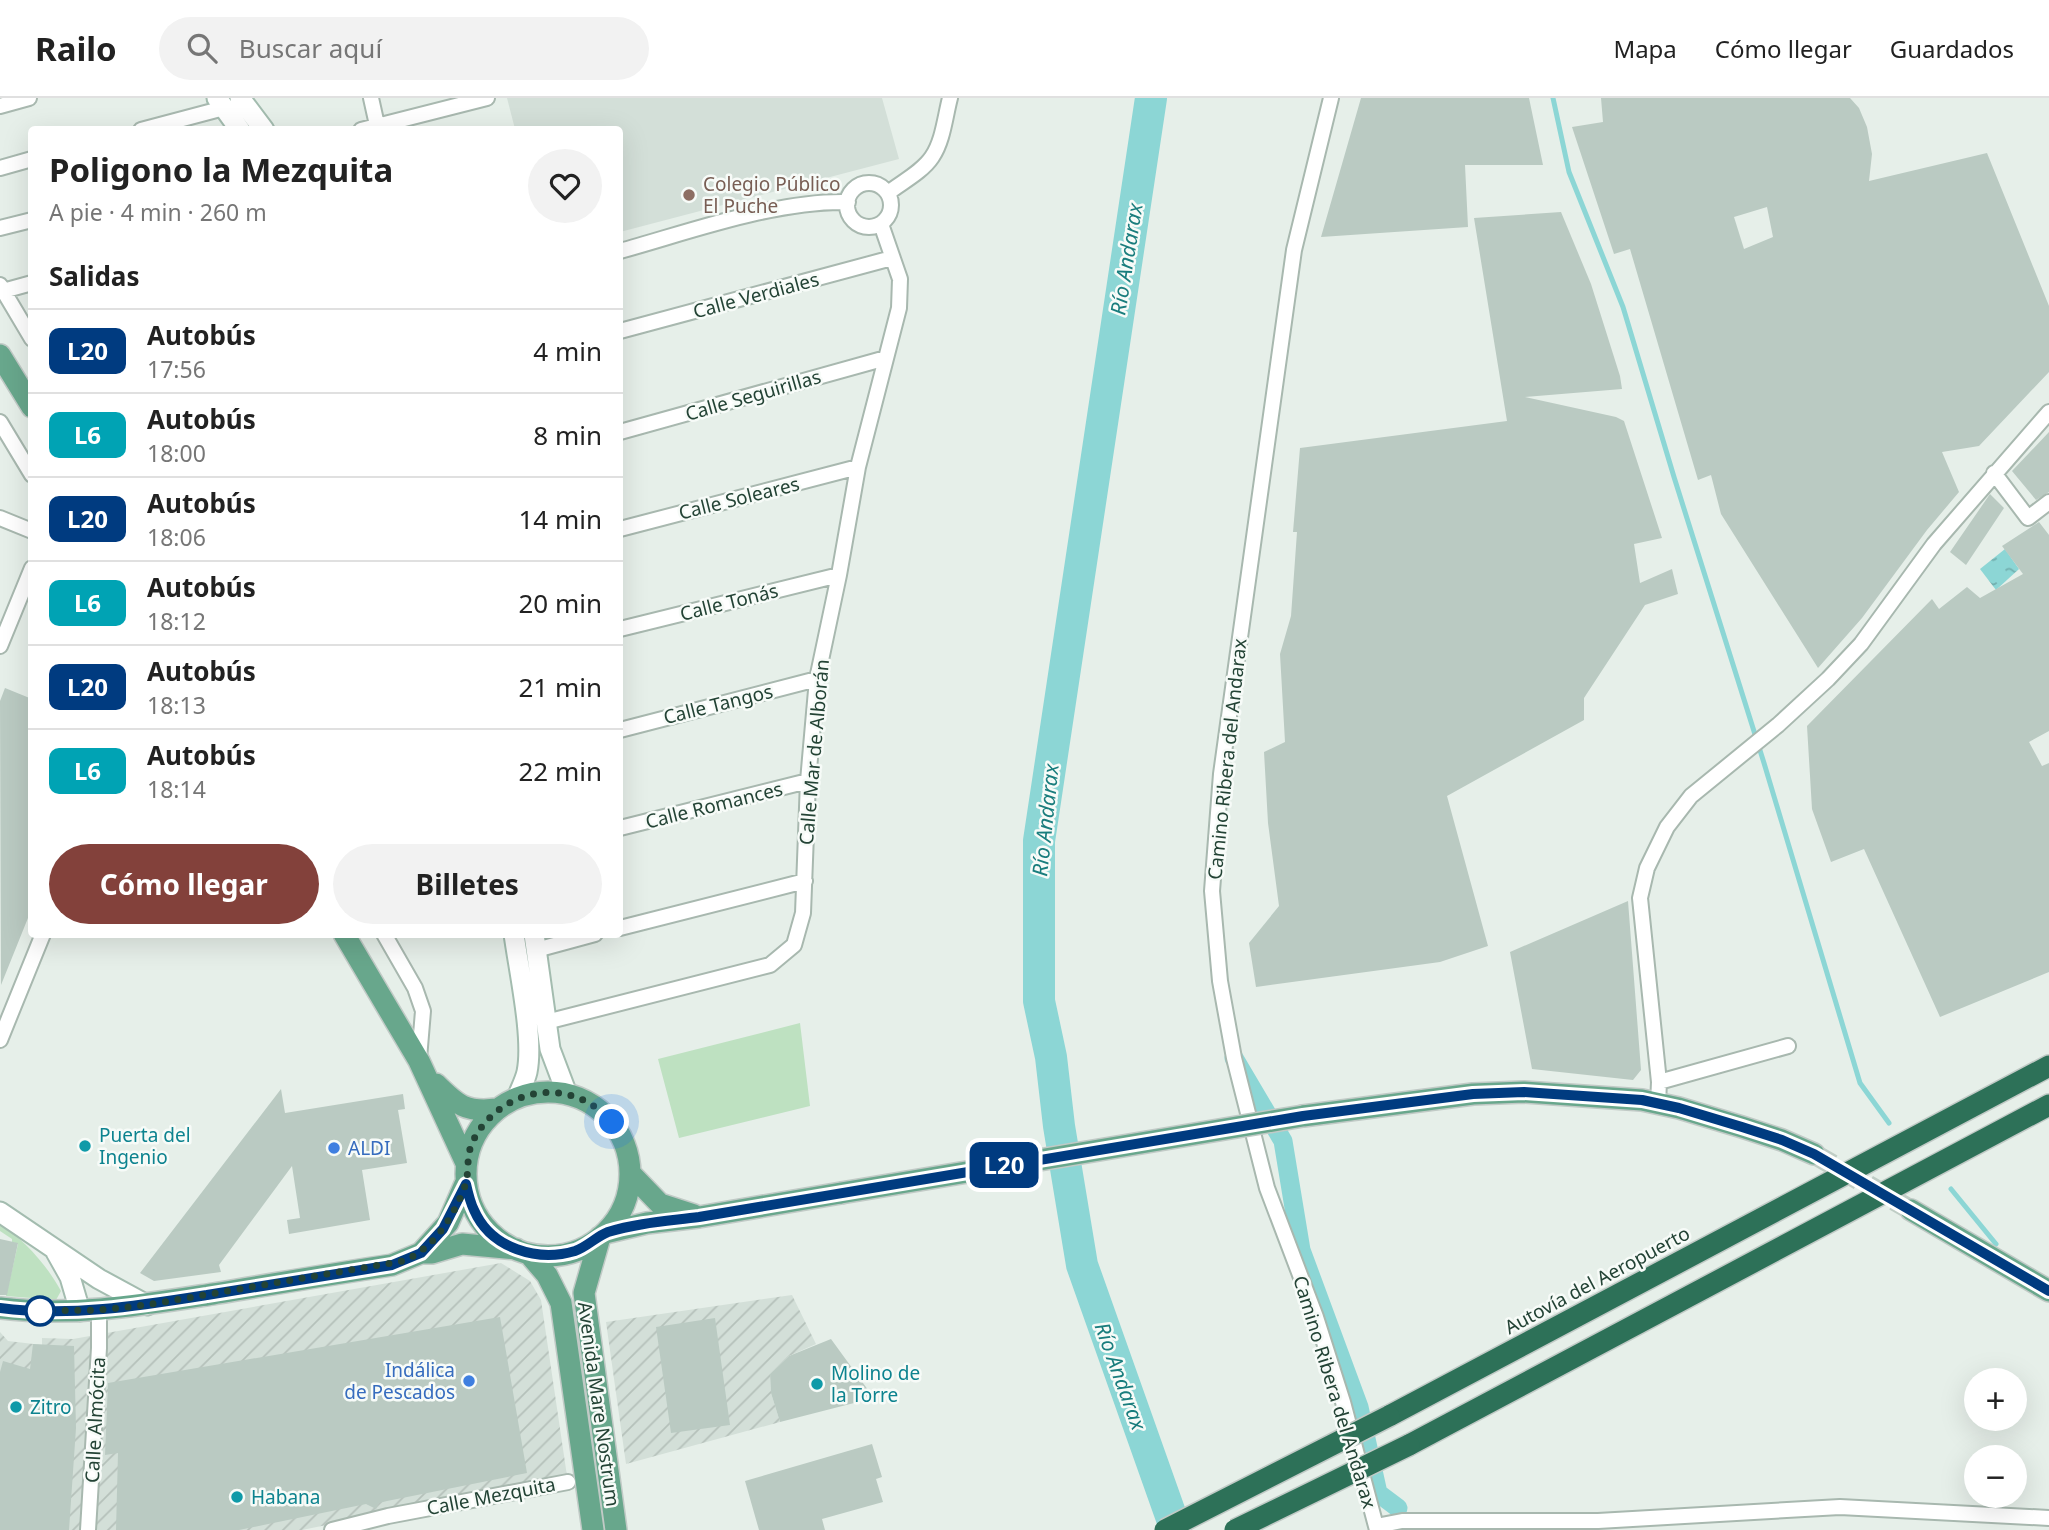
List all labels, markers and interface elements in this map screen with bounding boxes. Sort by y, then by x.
search box [159,17,649,80]
text: Railo [35,26,117,71]
icon: search [183,29,221,67]
text: Buscar aquí [239,30,382,66]
text: Mapa [1613,32,1677,65]
text: Cómo llegar [1715,32,1852,65]
text: Guardados [1890,32,2014,65]
text: Poligono la Mezquita [49,147,393,192]
button: heart [528,149,602,223]
place label: Colegio Público El Puche [703,171,840,219]
marker: Colegio Público El Puche [681,187,697,203]
text: A pie · 4 min · 260 m [49,196,267,228]
water label: Río Andarax [1103,200,1149,317]
text: Salidas [49,258,139,294]
street label: Calle Verdiales [690,266,822,324]
text: Autobús [147,317,256,353]
text: 4 min [533,333,602,369]
text: L20 [67,334,108,367]
text: 17:56 [147,353,206,385]
street label: Calle Seguirillas [682,363,824,427]
text: Autobús [147,401,256,437]
text: 8 min [533,417,602,453]
text: L6 [74,418,101,451]
text: 18:00 [147,437,206,469]
street label: Calle Soleares [676,470,802,526]
text: Autobús [147,485,256,521]
text: 14 min [518,501,602,537]
text: L20 [67,502,108,535]
text: 18:06 [147,521,206,553]
text: Autobús [147,569,256,605]
street label: Calle Tonás [677,577,781,627]
text: 20 min [518,585,602,621]
text: L6 [74,586,101,619]
text: 18:12 [147,605,206,637]
street label: Camino Ribera del Andarax [1201,637,1253,881]
text: Autobús [147,653,256,689]
street label: Calle Mar de Alborán [793,658,835,846]
text: 21 min [518,669,602,705]
text: L20 [67,670,108,703]
street label: Calle Tangos [661,678,775,730]
text: 18:13 [147,689,206,721]
text: Autobús [147,737,256,773]
text: 22 min [518,753,602,789]
text: L6 [74,754,101,787]
water label: Río Andarax [1025,762,1065,878]
text: 18:14 [147,773,206,805]
street label: Calle Romances [643,775,785,835]
button: Cómo llegar [49,844,319,924]
button: Billetes [333,844,602,924]
your location [594,1104,629,1139]
place label: Puerta del Ingenio [99,1122,191,1170]
place label: ALDI [348,1135,390,1161]
marker: Puerta del Ingenio [77,1138,93,1154]
marker: ALDI [326,1140,342,1156]
line badge: L20 [964,1142,1044,1188]
text: L20 [984,1148,1024,1181]
street label: Autovía del Aeropuerto [1500,1220,1694,1340]
street label: Camino Ribera del Andarax [1287,1272,1383,1512]
unlabelled marker [25,1296,55,1326]
street label: Avenida Mare Nostrum [572,1300,626,1508]
water label: Río Andarax [1089,1318,1154,1435]
street label: Calle Almócita [79,1356,111,1484]
place label: Indálica de Pescados [344,1357,455,1405]
place label: Molino de la Torre [831,1360,920,1408]
map controls [1964,1368,2027,1508]
button: + [1964,1368,2027,1431]
marker: Indálica de Pescados [461,1373,477,1389]
marker: Molino de la Torre [809,1376,825,1392]
place label: Zitro [30,1394,72,1420]
marker: Zitro [8,1399,24,1415]
button: − [1964,1445,2027,1508]
street label: Calle Mezquita [424,1471,558,1521]
place label: Habana [251,1484,320,1510]
marker: Habana [229,1489,245,1505]

